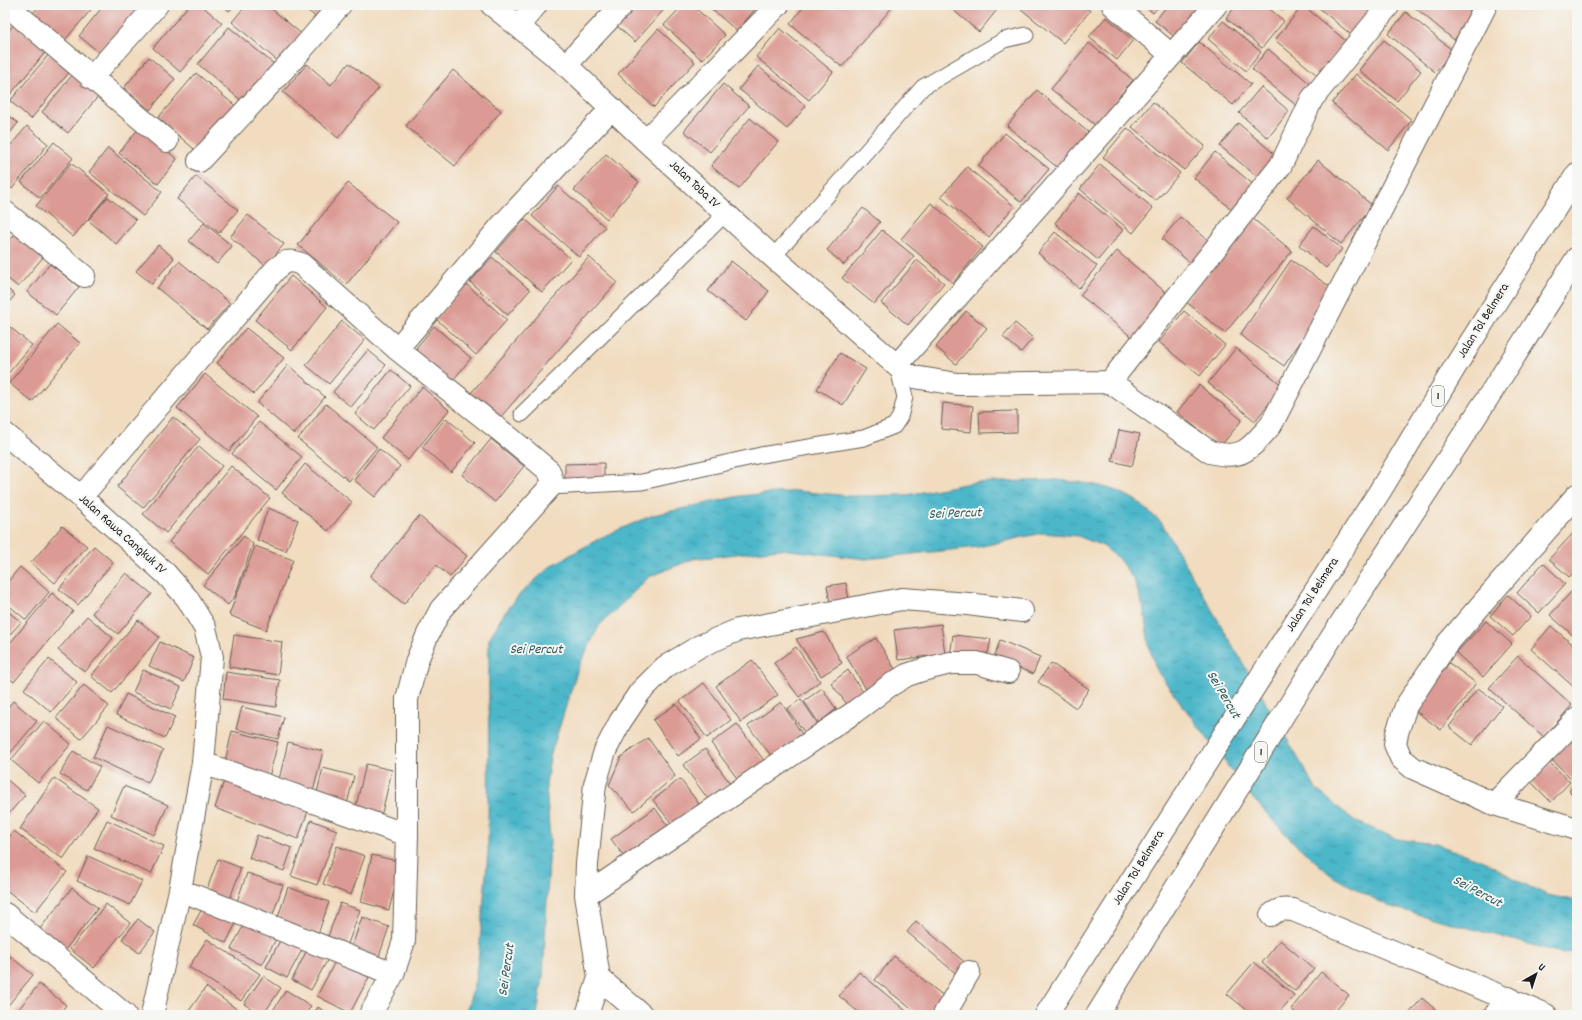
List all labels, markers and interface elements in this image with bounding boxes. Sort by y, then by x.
street label: Jalan Toba IV [664,156,724,214]
street label: Jalan Tol Belmera [1453,279,1515,362]
road number: 1 [1432,386,1444,406]
street label: Jalan Rawa Cangkuk IV [74,490,171,580]
water label: Sei Percut [928,503,983,525]
street label: Jalan Tol Belmera [1282,553,1345,636]
water label: Sei Percut [510,640,564,660]
water label: Sei Percut [1201,667,1246,724]
road number: 1 [1255,742,1267,762]
street label: Jalan Tol Belmera [1108,826,1170,909]
water label: Sei Percut [1449,871,1507,914]
water label: Sei Percut [493,941,521,997]
north arrow [1516,954,1556,994]
text: U [1534,960,1548,976]

